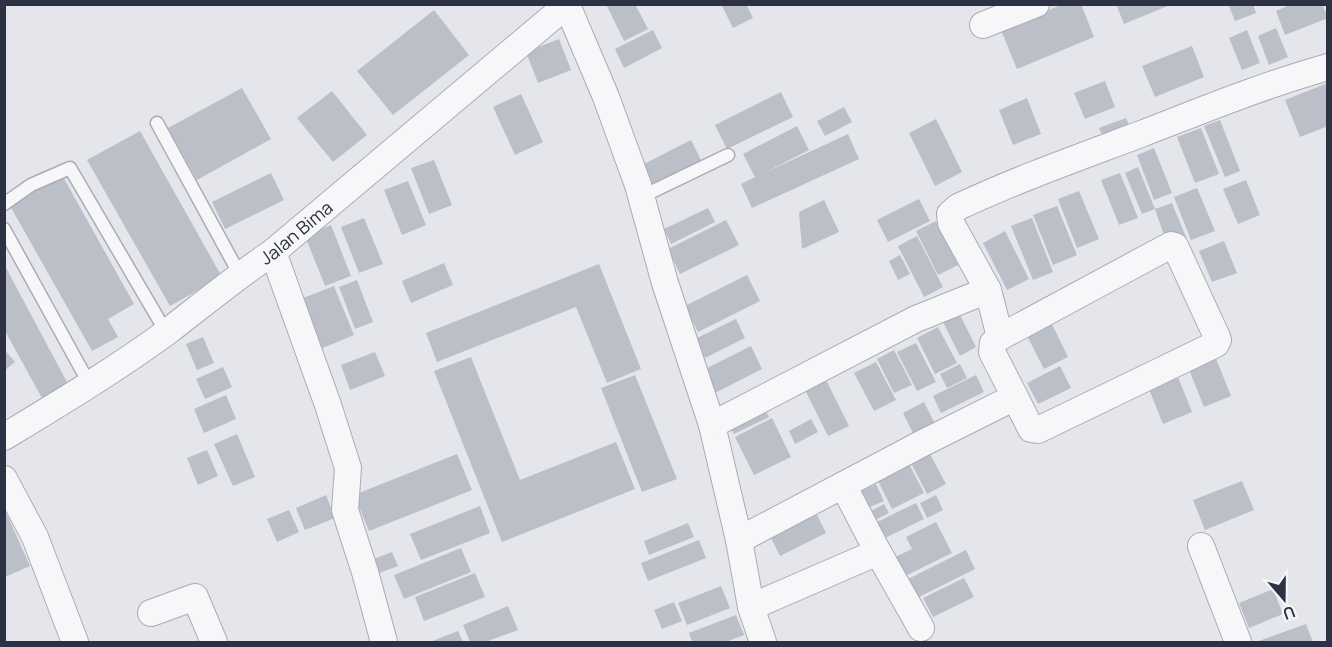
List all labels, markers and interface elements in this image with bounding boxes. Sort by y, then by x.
street label: Jalan Bima [255,195,337,270]
north arrow [1254,569,1314,629]
text: U [1280,601,1298,625]

